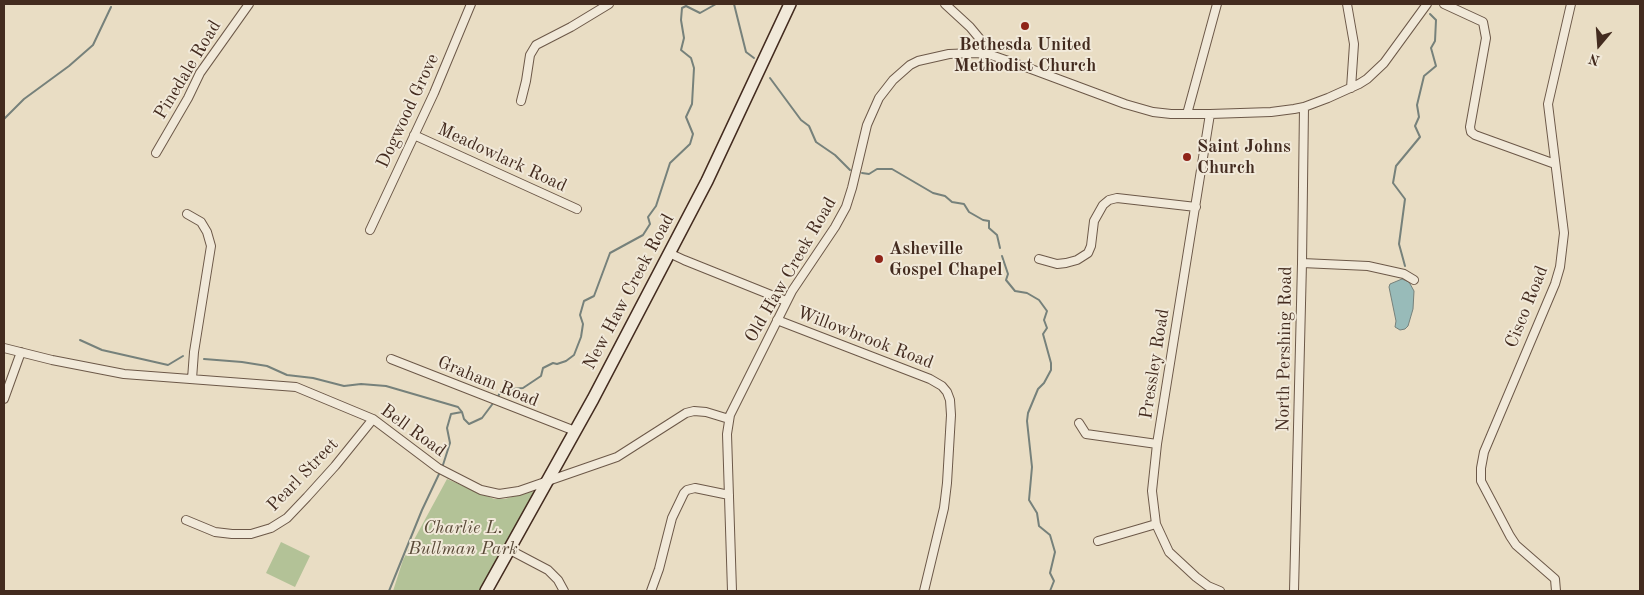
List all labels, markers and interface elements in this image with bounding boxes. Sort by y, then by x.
street label: Pinedale Road [150,17,226,123]
marker: Bethesda United Methodist Church [1019,20,1031,32]
north arrow [1574,20,1624,70]
place label: Bethesda United Methodist Church [954,34,1096,76]
street label: Dogwood Grove [372,50,444,172]
text: N [1587,51,1602,68]
street label: Meadowlark Road [434,119,570,197]
place label: Saint Johns Church [1197,136,1291,178]
marker: Saint Johns Church [1181,151,1193,163]
street label: Old Haw Creek Road [741,194,841,346]
street label: New Haw Creek Road [579,210,679,374]
place label: Asheville Gospel Chapel [889,238,1003,280]
marker: Asheville Gospel Chapel [873,253,885,265]
street label: Cisco Road [1501,263,1553,351]
street label: North Pershing Road [1273,266,1297,432]
street label: Willowbrook Road [794,302,936,374]
street label: Pressley Road [1136,307,1174,421]
street label: Graham Road [434,352,542,412]
street label: Bell Road [376,400,450,462]
street label: Pearl Street [263,434,343,516]
park label: Charlie L. Bullman Park [408,517,518,560]

